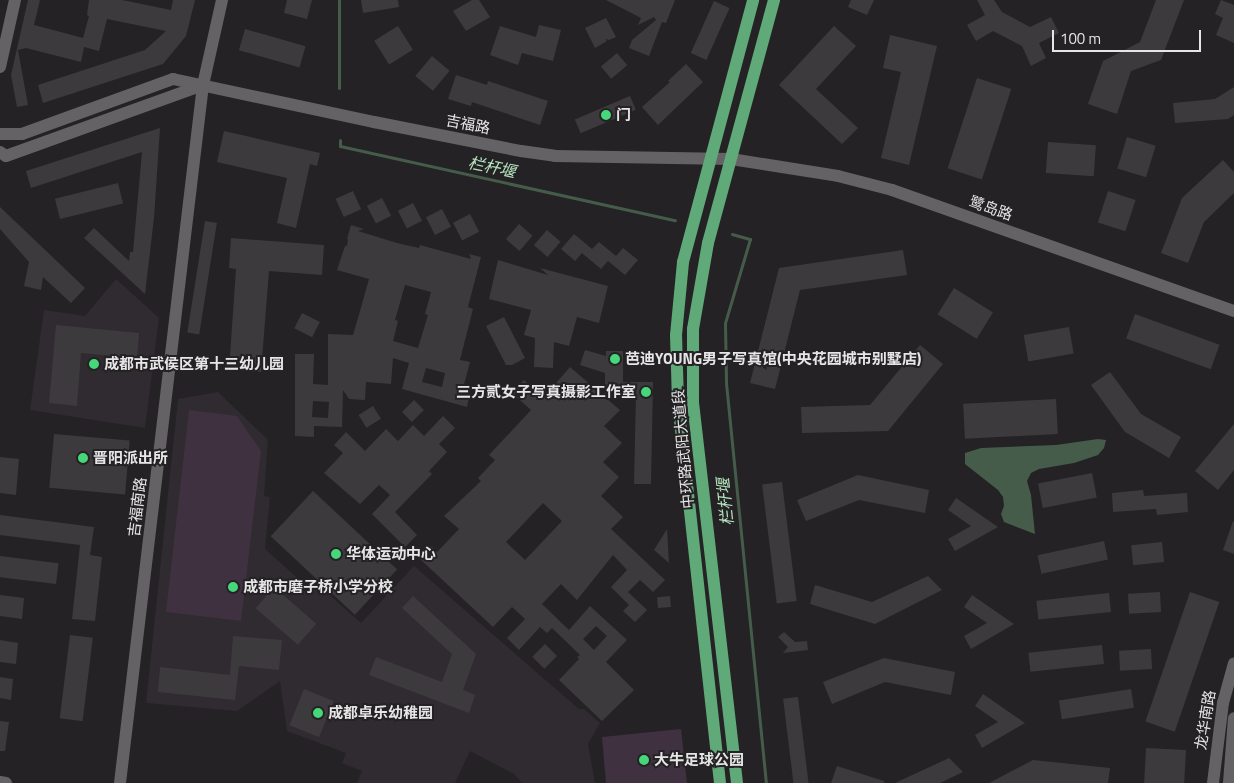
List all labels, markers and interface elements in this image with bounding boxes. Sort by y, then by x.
scale bar [1054,20,1203,52]
text: 100 m [1060,27,1101,50]
place label: 门 [616,106,631,124]
marker: 门 [600,109,612,121]
street label: 吉福路 [444,111,492,137]
water label: 栏杆堰 [467,153,517,181]
street label: 鹭岛路 [967,192,1015,224]
place label: 芭迪YOUNG男子写真馆(中央花园城市别墅店) [625,350,921,368]
marker: 芭迪YOUNG男子写真馆(中央花园城市别墅店) [609,353,621,365]
place label: 成都市武侯区第十三幼儿园 [104,355,284,373]
marker: 成都市武侯区第十三幼儿园 [88,358,100,370]
place label: 三方贰女子写真摄影工作室 [456,383,636,401]
marker: 三方贰女子写真摄影工作室 [640,386,652,398]
street label: 中环路武阳大道段 [669,388,697,510]
place label: 晋阳派出所 [93,449,168,467]
marker: 晋阳派出所 [77,452,89,464]
street label: 吉福南路 [124,476,150,538]
water label: 栏杆堰 [713,477,737,527]
place label: 华体运动中心 [346,545,436,563]
marker: 华体运动中心 [330,548,342,560]
place label: 成都市磨子桥小学分校 [243,578,393,596]
marker: 成都市磨子桥小学分校 [227,581,239,593]
street label: 龙华南路 [1191,689,1219,751]
place label: 成都卓乐幼稚园 [328,704,433,722]
marker: 成都卓乐幼稚园 [312,707,324,719]
place label: 大牛足球公园 [654,751,744,769]
marker: 大牛足球公园 [638,754,650,766]

